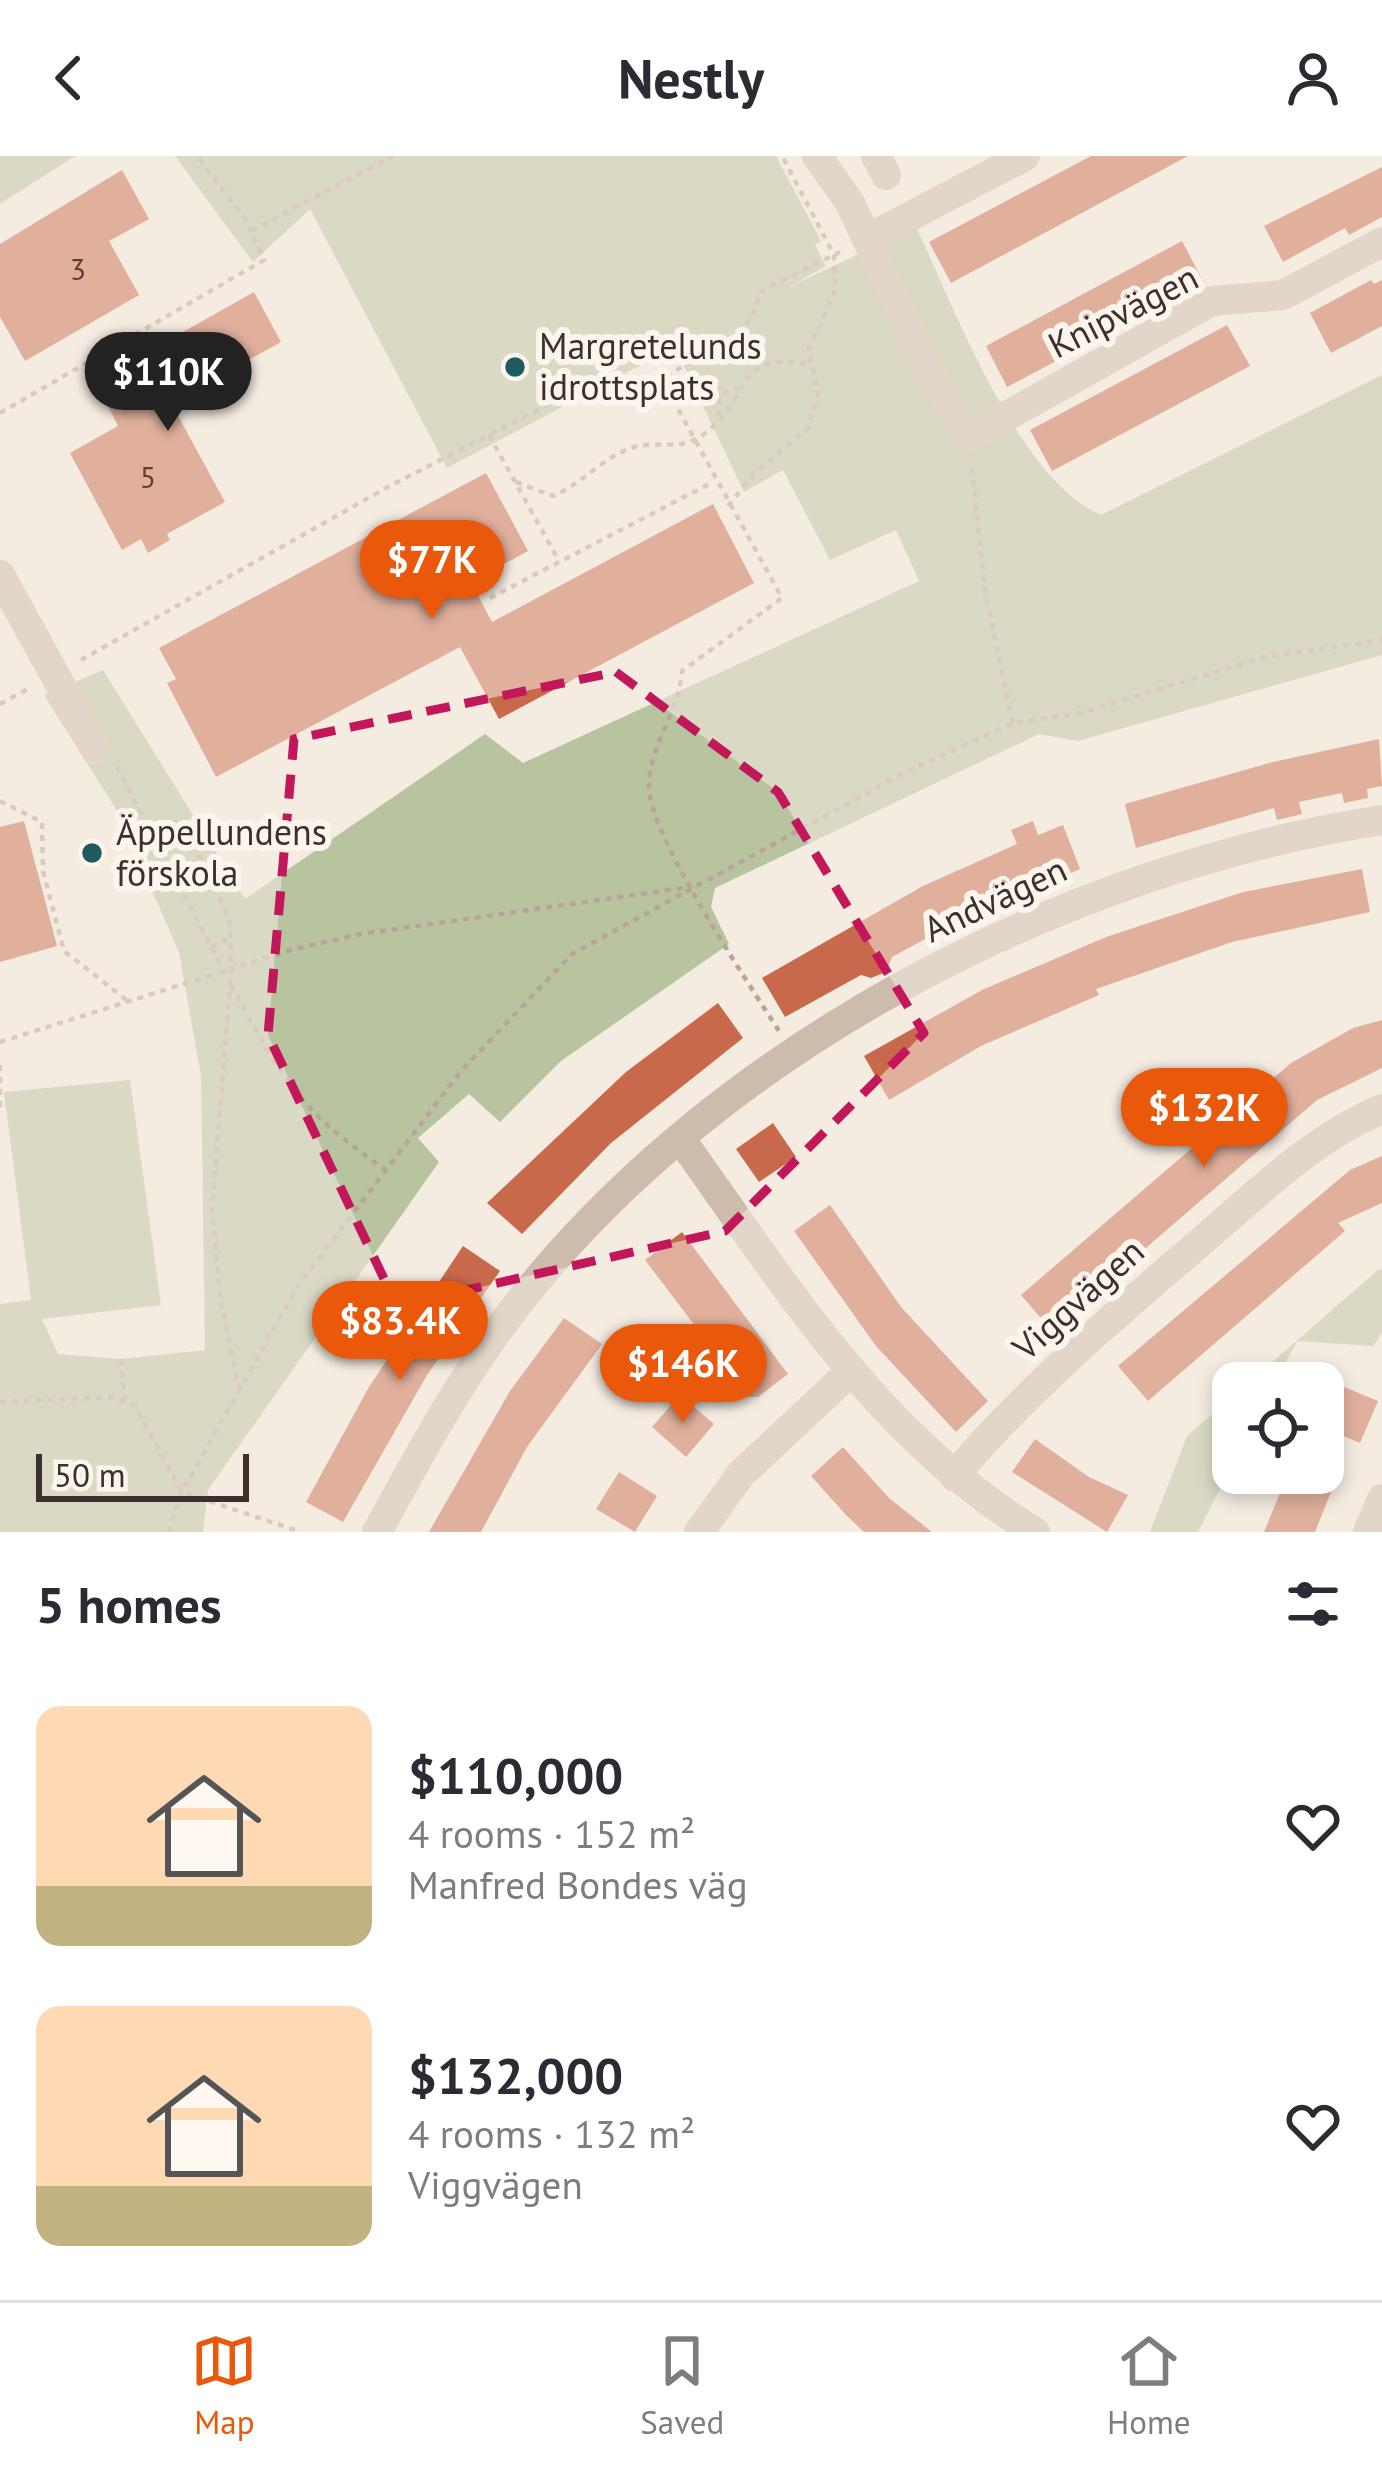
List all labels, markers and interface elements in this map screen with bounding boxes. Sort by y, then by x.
text: Nestly [618,43,764,113]
icon: back [36,45,102,111]
icon: person [1280,45,1346,111]
house number: 3 [70,249,86,288]
street label: Knipvägen [1040,253,1206,368]
place label: Margretelunds idrottsplats [539,322,762,410]
pin: $110K [84,332,252,434]
text: $110K [112,345,224,396]
marker: Margretelunds idrottsplats [502,354,528,380]
house number: 5 [140,457,156,496]
pin: $77K [361,520,503,622]
text: $77K [387,533,477,584]
place label: Äppellundens förskola [116,808,327,896]
marker: Äppellundens förskola [79,840,105,866]
street label: Andvägen [916,845,1074,952]
pin: $132K [1120,1068,1288,1170]
text: $132K [1148,1081,1260,1132]
street label: Viggvägen [1001,1227,1153,1371]
pin: $83.4K [302,1281,498,1383]
text: $83.4K [339,1294,461,1345]
pin: $146K [599,1324,767,1426]
text: $146K [627,1337,739,1388]
map controls [1212,1362,1344,1494]
button: locate [1212,1362,1344,1494]
scale bar [36,1448,249,1501]
text: 50 m [54,1453,126,1496]
text: 5 homes [36,1571,222,1637]
icon: filters [1280,1571,1346,1637]
text: $110,000 [408,1742,623,1808]
icon: home [132,1754,276,1898]
icon: heart [1280,1793,1346,1859]
text: 4 rooms · 152 m² [408,1808,695,1859]
text: Manfred Bondes väg [408,1859,748,1910]
text: $132,000 [408,2042,623,2108]
icon: home [132,2054,276,2198]
icon: heart [1280,2093,1346,2159]
text: 4 rooms · 132 m² [408,2108,695,2159]
text: Viggvägen [408,2159,583,2210]
tab: Map [191,2328,257,2443]
tab: Saved [640,2328,724,2443]
tab: Home [1107,2328,1191,2443]

